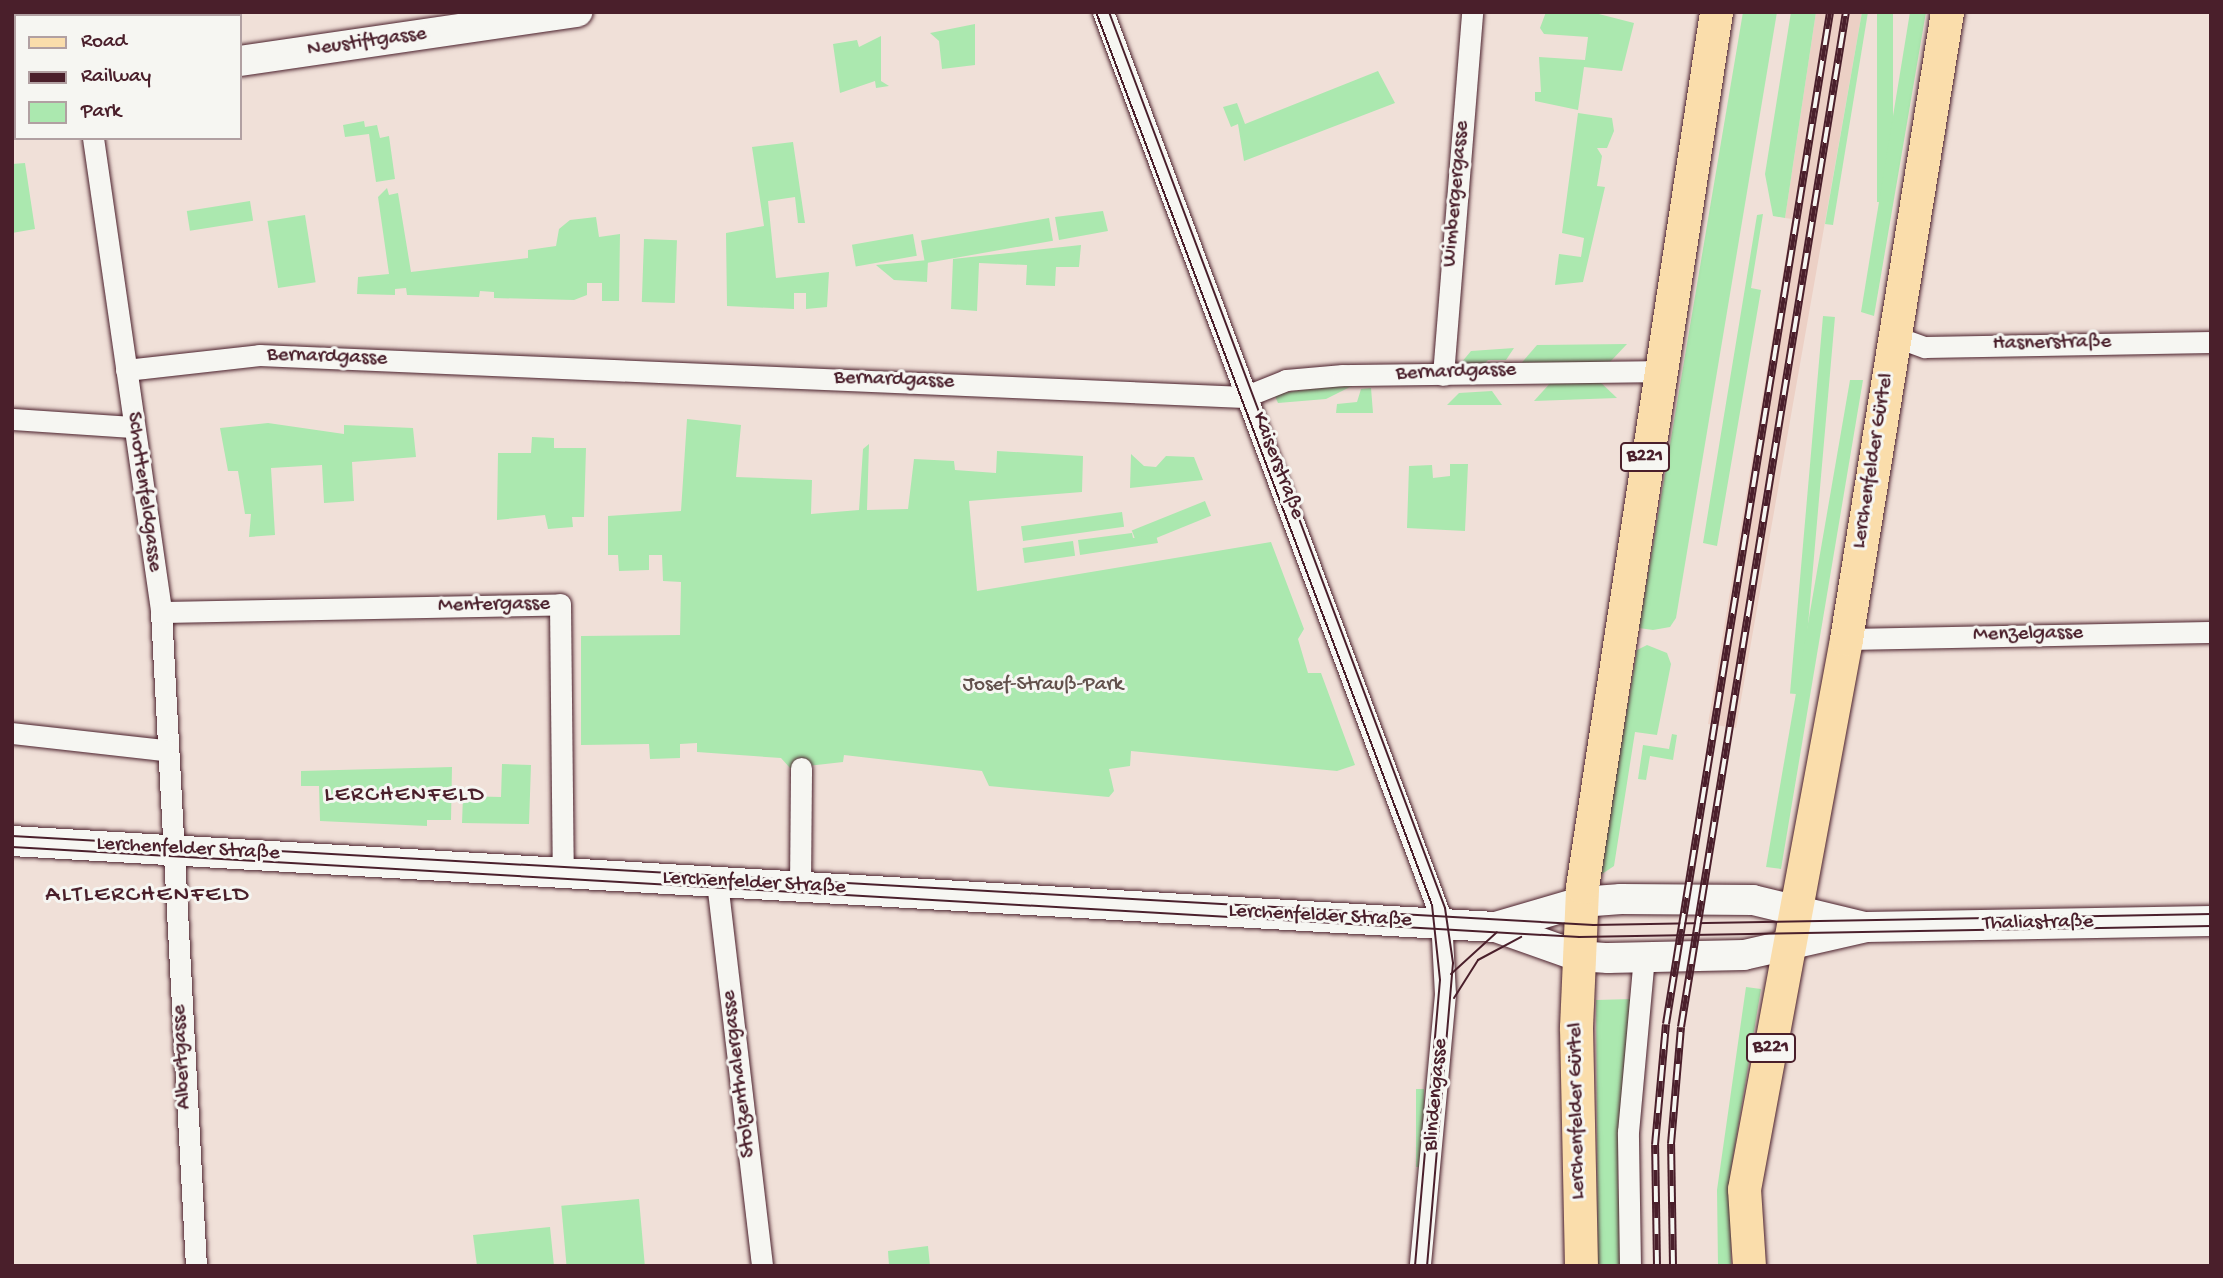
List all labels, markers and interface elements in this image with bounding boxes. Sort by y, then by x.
legend [14,14,242,140]
street label: Neustiftgasse [306,22,428,64]
text: Road [81,30,127,55]
text: Railway [81,65,151,90]
text: Park [81,100,121,125]
street label: Wimbergergasse [1438,120,1476,268]
street label: Hasnerstraße [1992,330,2112,358]
street label: Bernardgasse [266,343,388,373]
street label: Bernardgasse [1395,358,1517,388]
street label: Bernardgasse [833,366,955,396]
street label: Lerchenfelder Gürtel [1848,372,1900,550]
street label: Kaiserstraße [1245,409,1309,523]
street label: Schottenfeldgasse [119,410,167,574]
road number: B221 [1619,442,1671,472]
street label: Mentergasse [438,592,550,620]
street label: Menzelgasse [1973,621,2083,649]
park label: Josef-Strauß-Park [963,673,1123,699]
district label: LERCHENFELD [326,782,484,810]
street label: Lerchenfelder Straße [96,833,280,867]
street label: Lerchenfelder Straße [662,867,846,901]
district label: ALTLERCHENFELD [47,882,249,910]
street label: Lerchenfelder Straße [1228,900,1412,934]
street label: Thaliastraße [1982,910,2094,938]
street label: Stolzenthalergasse [717,989,763,1159]
street label: Albertgasse [168,1004,198,1110]
street label: Lerchenfelder Gürtel [1564,1022,1592,1200]
road number: B221 [1745,1032,1797,1064]
street label: Blindengasse [1420,1038,1454,1152]

